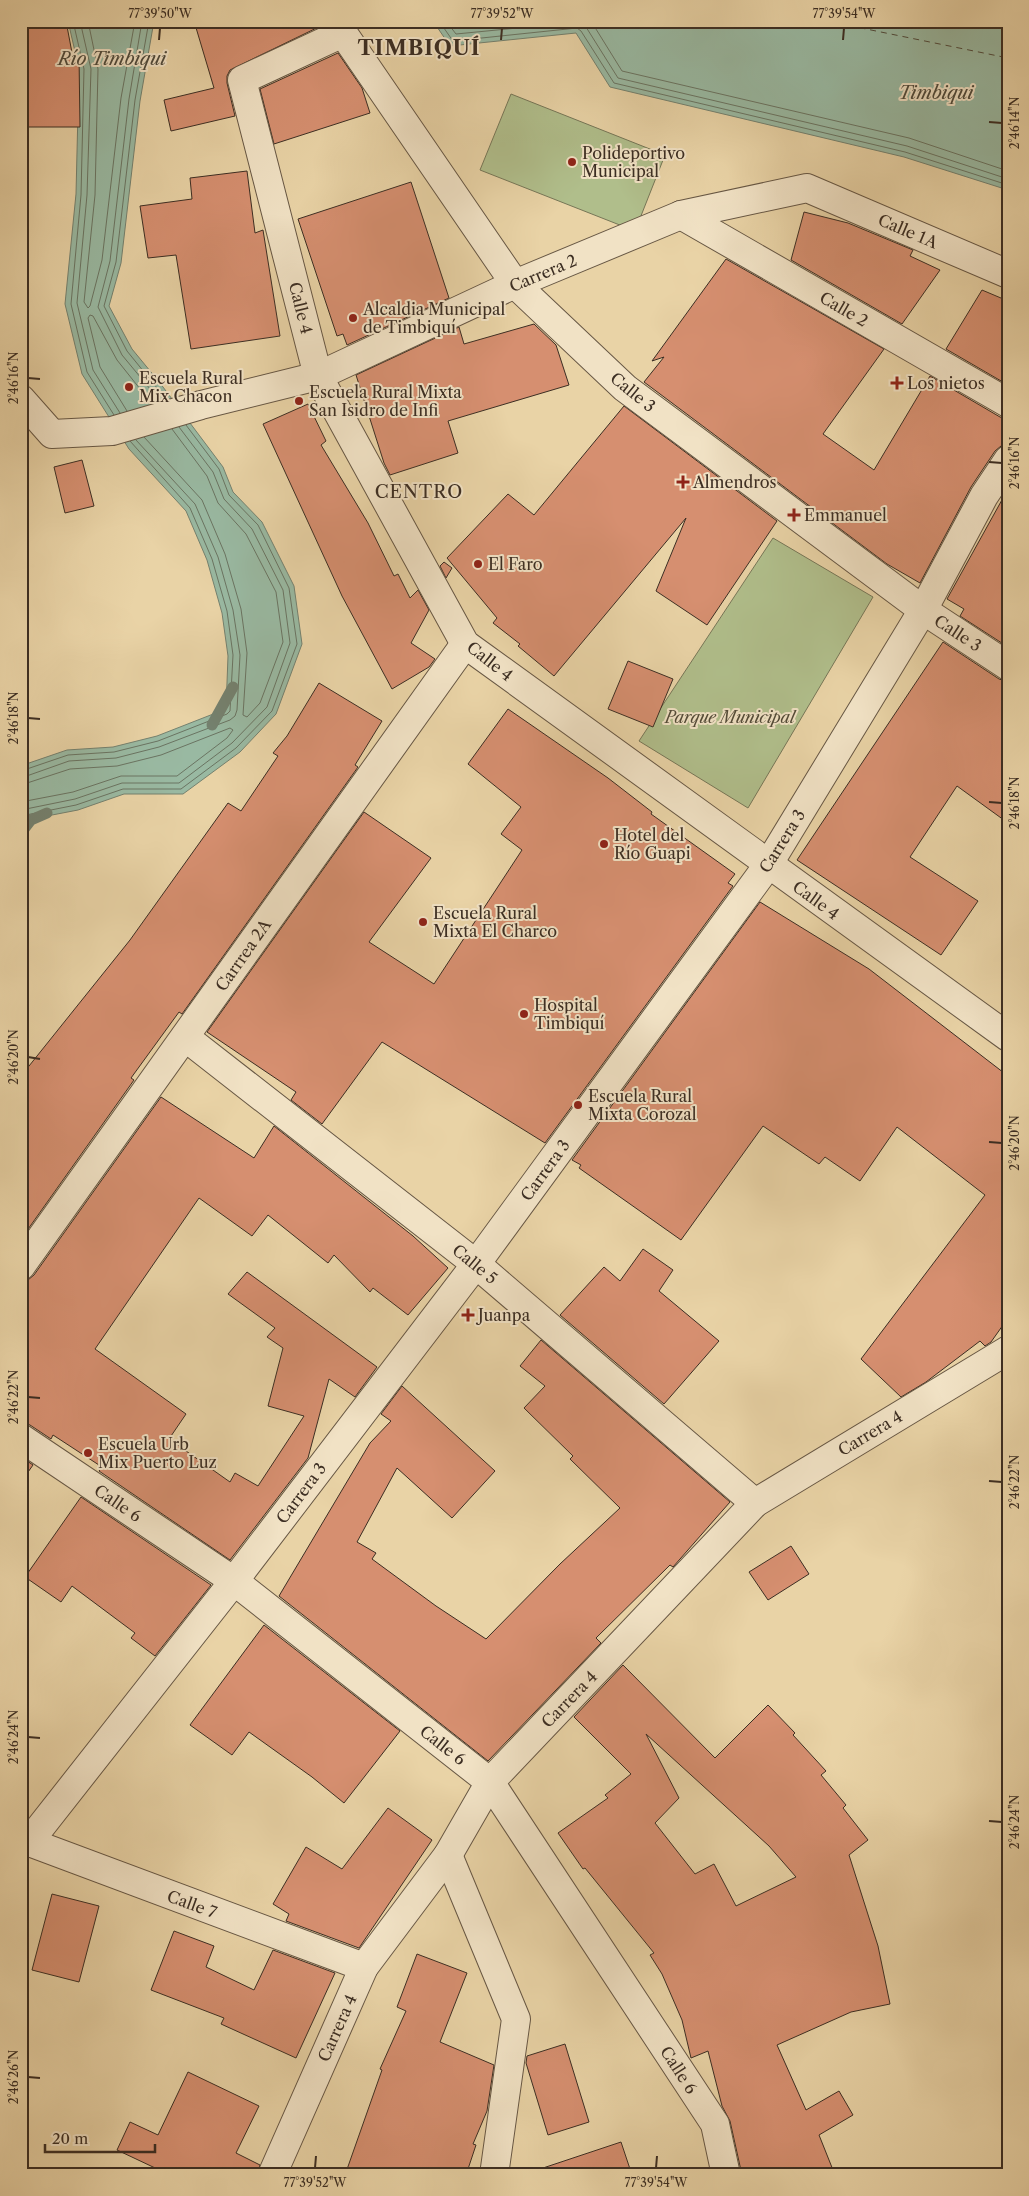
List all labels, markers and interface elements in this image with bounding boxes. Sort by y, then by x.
text: 77°39'50"W [128,6,193,21]
text: 77°39'52"W [470,6,534,21]
text: 77°39'54"W [813,6,876,21]
district label: TIMBIQUÍ [357,35,481,60]
water label: Río Timbiqui [56,48,168,70]
water label: Timbiqui [899,82,975,104]
text: 2°46'14"N [1007,97,1022,149]
place label: Polideportivo Municipal [582,143,685,181]
marker: Polideportivo Municipal [566,156,578,168]
street label: Calle 1A [875,210,942,253]
street label: Carrera 2 [506,250,580,296]
street label: Calle 4 [285,280,317,336]
street label: Calle 2 [816,287,872,331]
place label: Alcaldia Municipal de Timbiquí [362,299,506,337]
marker: Alcaldia Municipal de Timbiquí [347,312,359,324]
text: 2°46'16"N [6,352,21,404]
place label: Escuela Rural Mix Chacon [139,368,243,406]
street label: Calle 3 [606,368,660,416]
place label: Los nietos [907,373,985,393]
marker: Los nietos [891,377,903,389]
marker: Escuela Rural Mix Chacon [123,381,135,393]
place label: Escuela Rural Mixta San Isidro de Infi [309,382,462,420]
marker: Escuela Rural Mixta San Isidro de Infi [293,395,305,407]
text: 2°46'16"N [1007,437,1022,489]
place label: Almendros [692,472,777,492]
marker: Almendros [677,476,689,488]
district label: CENTRO [375,481,463,503]
place label: Emmanuel [804,505,887,525]
marker: Emmanuel [788,509,800,521]
place label: El Faro [488,554,543,574]
marker: El Faro [472,558,484,570]
street label: Calle 3 [931,610,985,656]
street label: Calle 4 [463,637,517,685]
text: 2°46'18"N [6,691,21,744]
park label: Parque Municipal [663,707,797,727]
text: 2°46'18"N [1007,776,1022,829]
street label: Carrera 3 [755,806,809,876]
place label: Hotel del Río Guapi [614,825,691,863]
marker: Hotel del Río Guapi [598,838,610,850]
street label: Calle 4 [789,876,843,924]
place label: Escuela Rural Mixta El Charco [433,903,557,941]
street label: Carrrea 2A [211,914,276,995]
marker: Escuela Rural Mixta El Charco [417,916,429,928]
place label: Hospital Timbiquí [534,995,605,1033]
marker: Hospital Timbiquí [518,1008,530,1020]
text: 2°46'20"N [6,1029,21,1085]
place label: Escuela Rural Mixta Corozal [588,1086,697,1124]
marker: Escuela Rural Mixta Corozal [572,1099,584,1111]
text: 2°46'20"N [1007,1115,1022,1171]
street label: Carrera 3 [516,1135,574,1205]
street label: Calle 5 [448,1240,502,1288]
place label: Juanpa [475,1305,531,1325]
marker: Juanpa [462,1309,474,1321]
text: 2°46'22"N [6,1370,21,1424]
street label: Carrera 4 [834,1406,906,1460]
place label: Escuela Urb Mix Puerto Luz [98,1434,217,1472]
marker: Escuela Urb Mix Puerto Luz [82,1447,94,1459]
text: 2°46'22"N [1007,1455,1022,1509]
street label: Carrera 3 [272,1459,330,1527]
street label: Calle 6 [90,1480,146,1526]
street label: Carrera 4 [537,1666,601,1732]
text: 2°46'24"N [6,1710,21,1764]
street label: Calle 6 [416,1721,470,1769]
text: 2°46'24"N [1007,1795,1022,1849]
street label: Calle 7 [164,1886,220,1922]
street label: Carrera 4 [313,1991,361,2065]
street label: Calle 6 [656,2042,702,2098]
text: 2°46'26"N [6,2050,21,2104]
scale bar [45,2121,155,2153]
text: 20 m [52,2129,88,2148]
text: 77°39'52"W [283,2175,347,2190]
text: 77°39'54"W [625,2175,688,2190]

